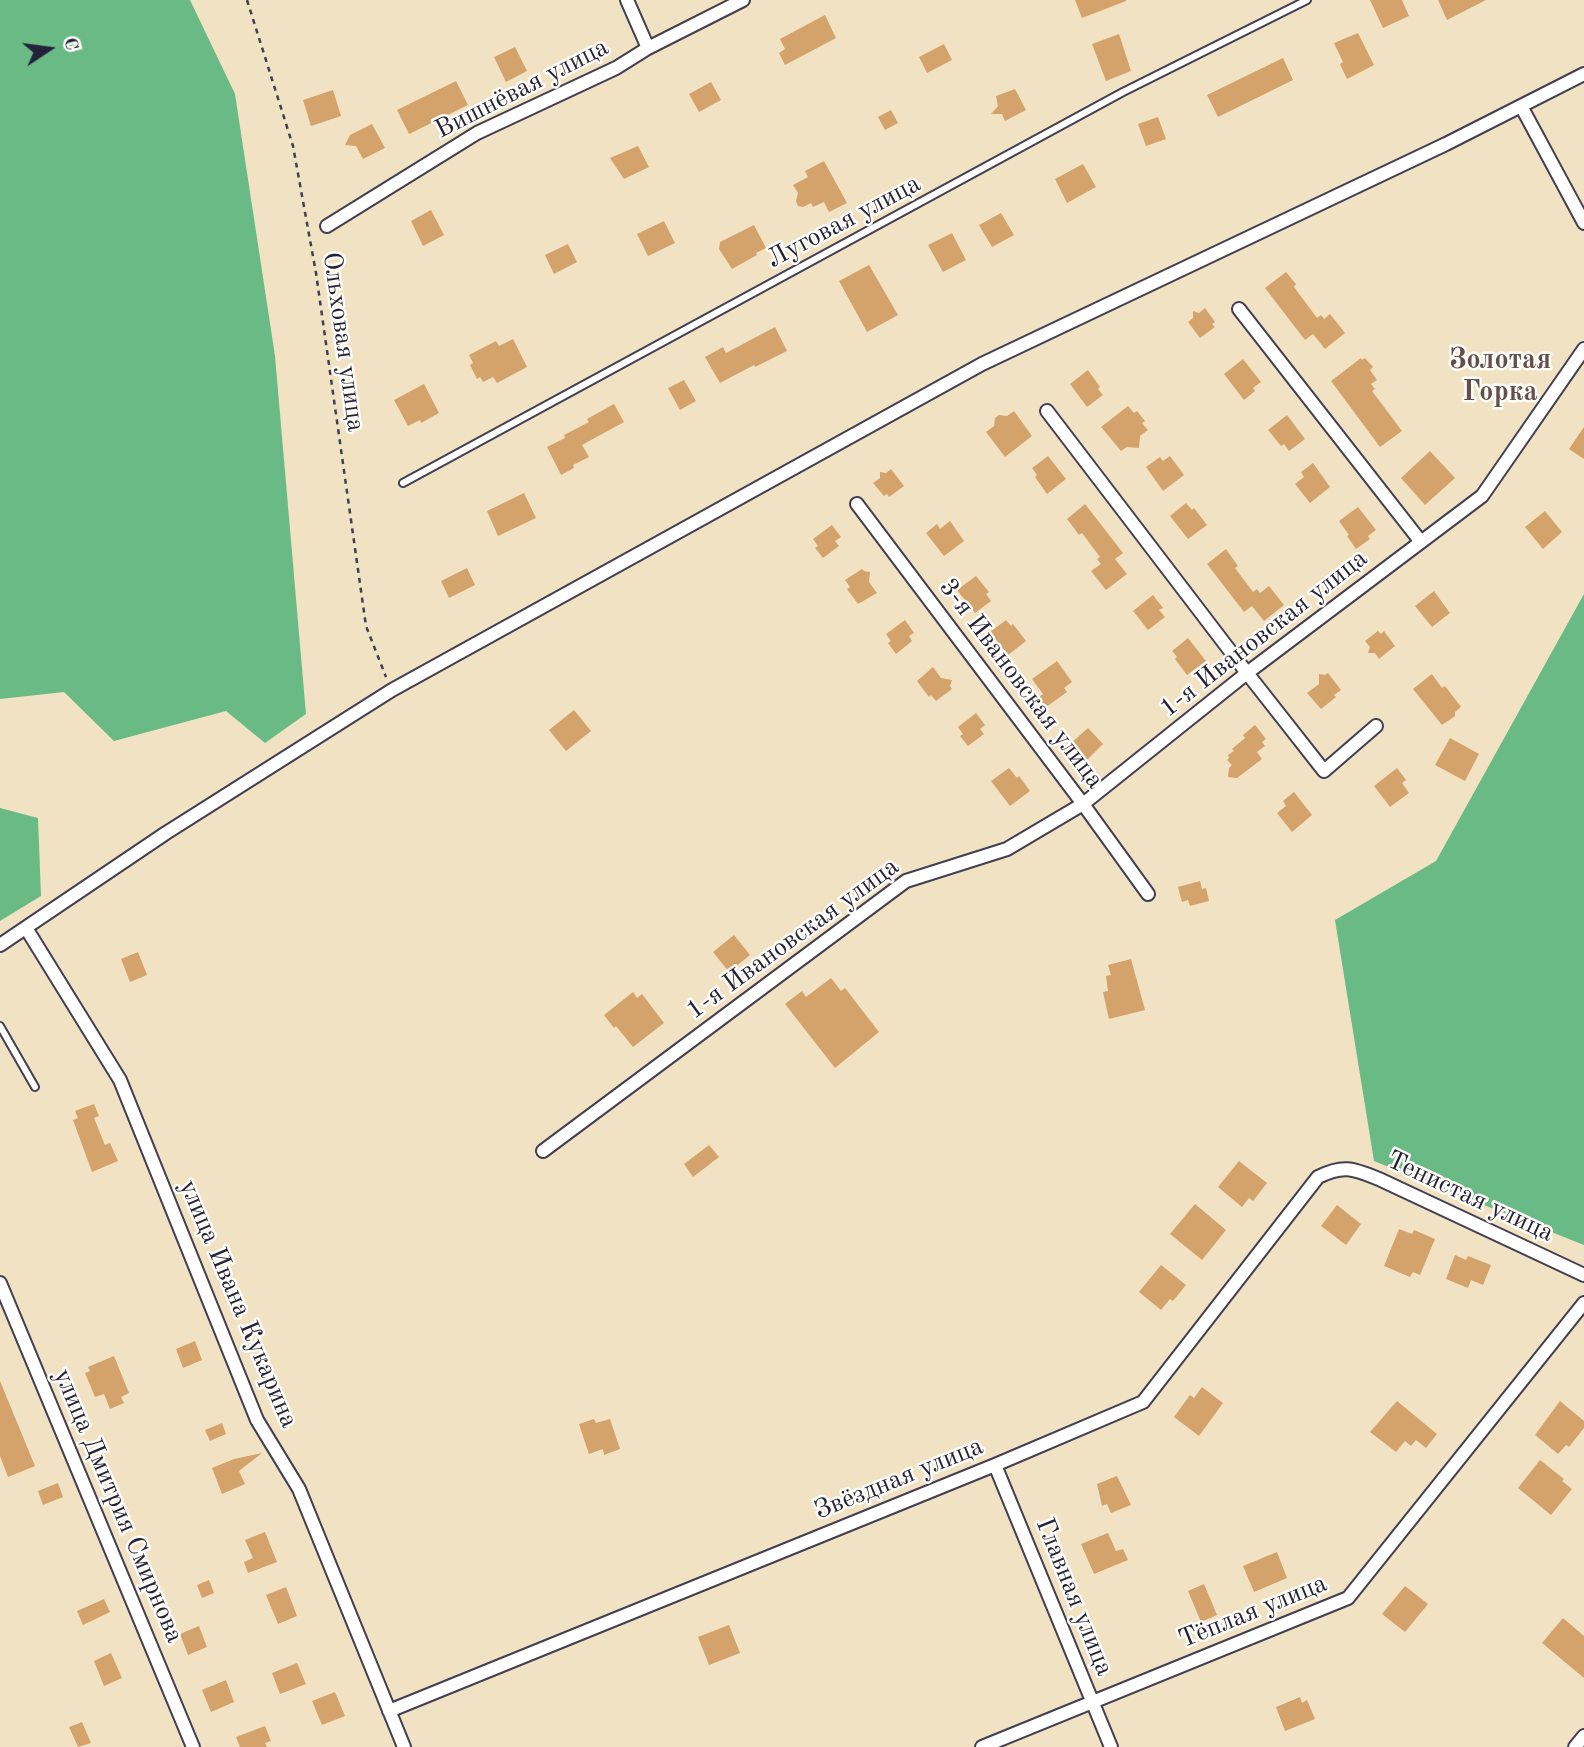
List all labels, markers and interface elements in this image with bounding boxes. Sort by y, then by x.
north arrow [14,14,84,84]
street label: Вишнёвая улица [430,32,614,146]
text: С [59,36,81,52]
street label: Луговая улица [762,168,926,276]
street label: Ольховая улица [315,250,371,434]
district label: Золотая Горка [1449,344,1551,410]
street label: 1-я Ивановская улица [1154,543,1374,725]
street label: 3-я Ивановская улица [932,573,1110,795]
street label: 1-я Ивановская улица [681,851,905,1027]
street label: Тенистая улица [1381,1145,1559,1249]
street label: улица Ивана Кукарина [172,1175,304,1433]
street label: улица Дмитрия Смирнова [46,1364,190,1648]
street label: Звёздная улица [810,1431,988,1527]
street label: Главная улица [1028,1514,1120,1680]
street label: Тёплая улица [1174,1568,1332,1656]

